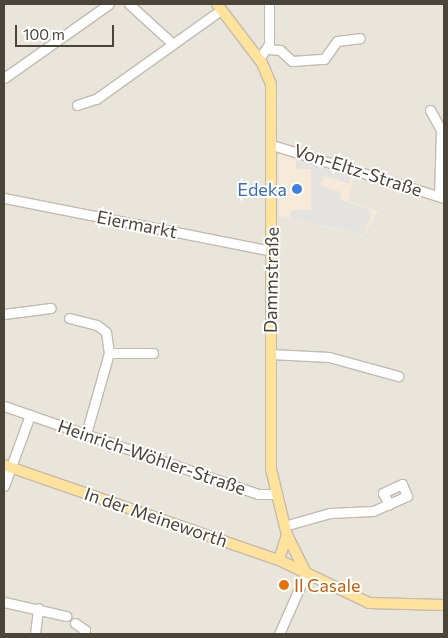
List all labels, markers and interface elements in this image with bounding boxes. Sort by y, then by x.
scale bar [18,15,116,47]
text: 100 m [23,25,65,43]
street label: Von-Eltz-Straße [291,139,425,201]
place label: Edeka [237,178,287,200]
marker: Edeka [291,183,303,195]
street label: Eiermarkt [95,206,179,242]
street label: Dammstraße [259,227,283,333]
street label: Heinrich-Wöhler-Straße [55,415,249,499]
street label: In der Meineworth [82,482,230,552]
place label: Il Casale [294,574,360,596]
marker: Il Casale [278,579,290,591]

